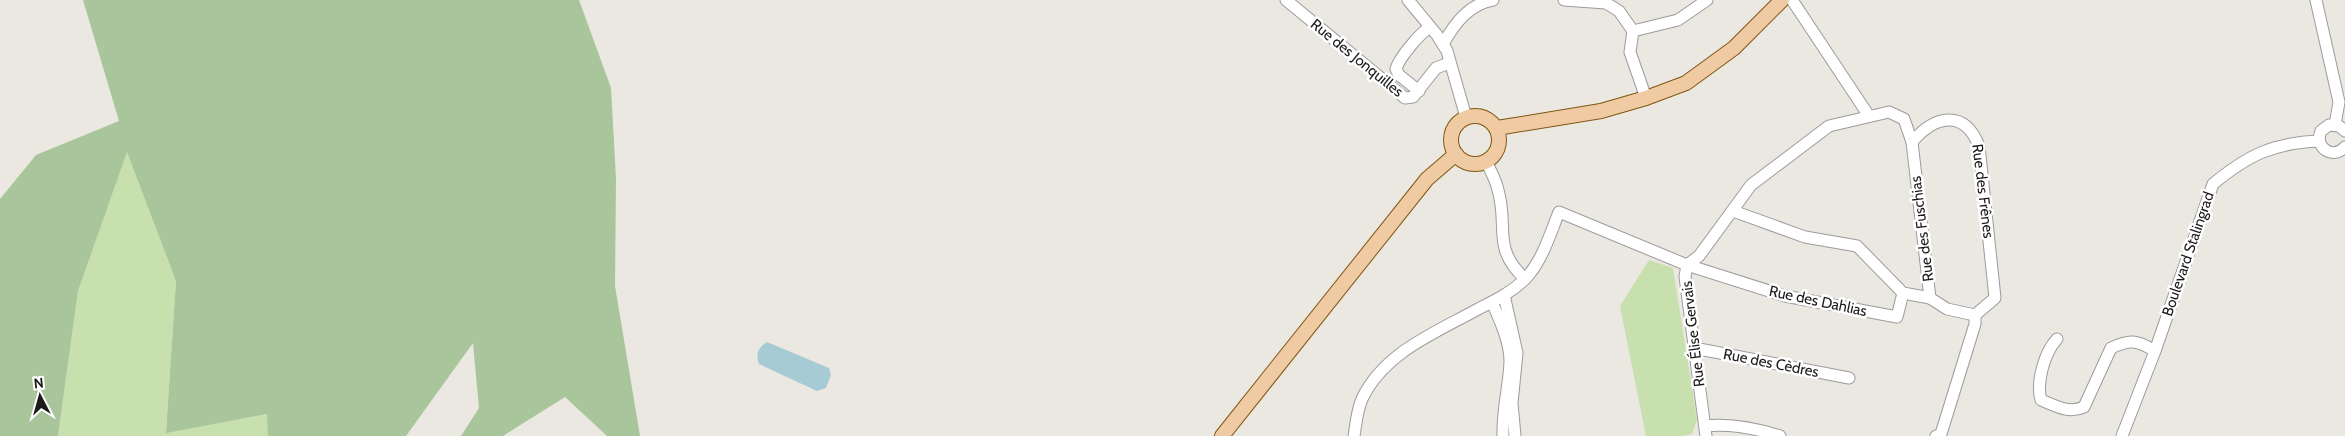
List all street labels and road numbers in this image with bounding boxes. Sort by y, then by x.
street label: Rue des Jonquilles [1307,15,1407,101]
street label: Rue des Frênes [1968,143,1998,239]
street label: Rue des Fuschias [1907,175,1937,283]
street label: Boulevard Stalingrad [2158,189,2218,319]
street label: Rue Élise Gervais [1677,280,1708,388]
street label: Rue des Dahlias [1767,282,1869,320]
street label: Rue des Cèdres [1722,345,1820,381]

